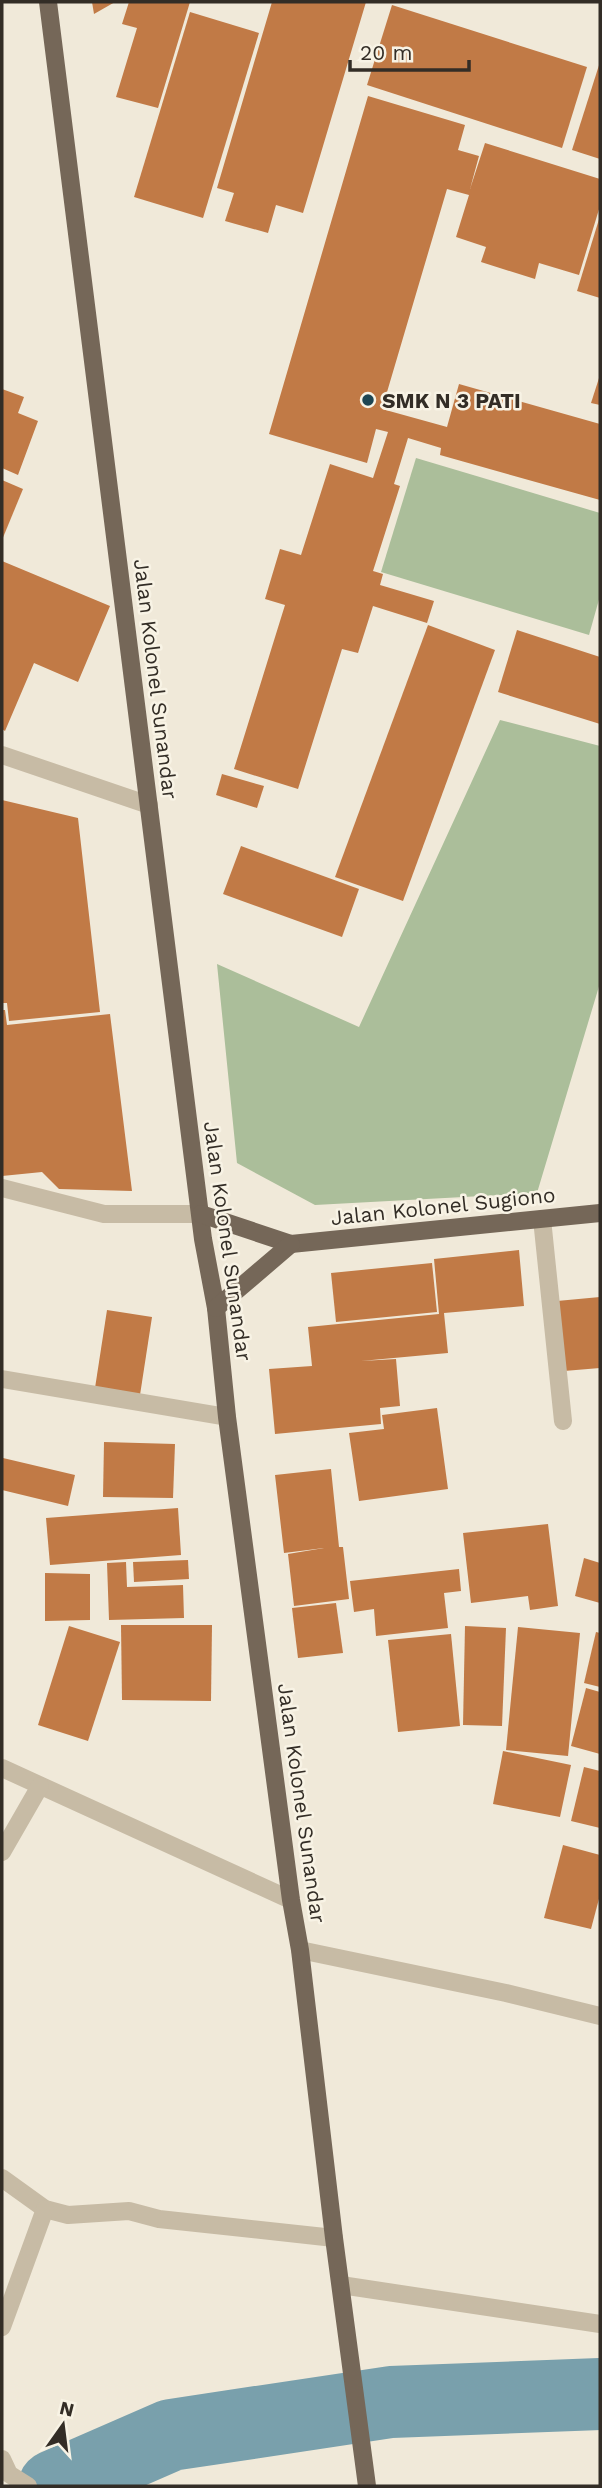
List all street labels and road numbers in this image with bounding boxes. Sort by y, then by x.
street label: Jalan Kolonel Sunandar [129,557,183,801]
street label: Jalan Kolonel Sunandar [199,1119,257,1363]
street label: Jalan Kolonel Sugiono [329,1182,557,1230]
street label: Jalan Kolonel Sunandar [273,1681,331,1925]

